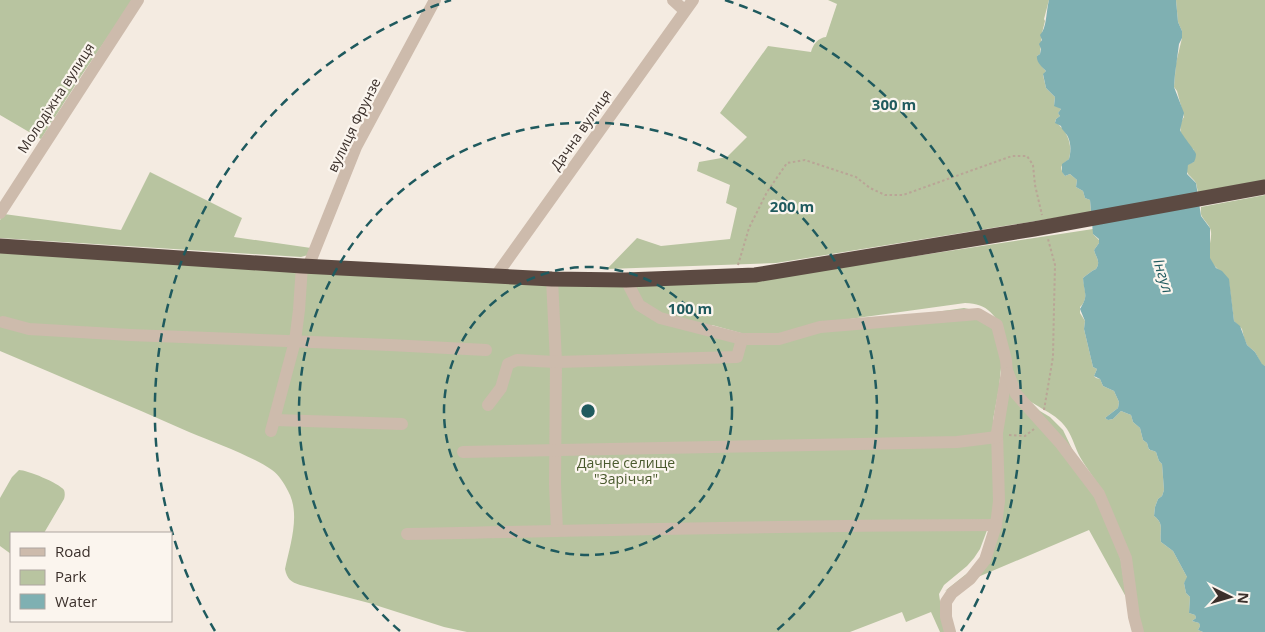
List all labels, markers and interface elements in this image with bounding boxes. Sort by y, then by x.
street label: Молодіжна вулиця [13,39,98,157]
street label: вулиця Фрунзе [323,75,385,175]
street label: Дачна вулиця [546,86,616,174]
text: 300 m [872,94,916,114]
text: 200 m [770,196,814,216]
water label: Інгул [1149,256,1179,295]
text: 100 m [668,298,712,318]
centre of rings [579,402,597,420]
park label: Дачне селище "Заріччя" [577,453,675,488]
legend [10,532,172,622]
text: Road [55,541,91,561]
text: Park [55,566,86,586]
north arrow [1205,572,1255,622]
text: Water [55,591,97,611]
text: N [1233,592,1253,605]

